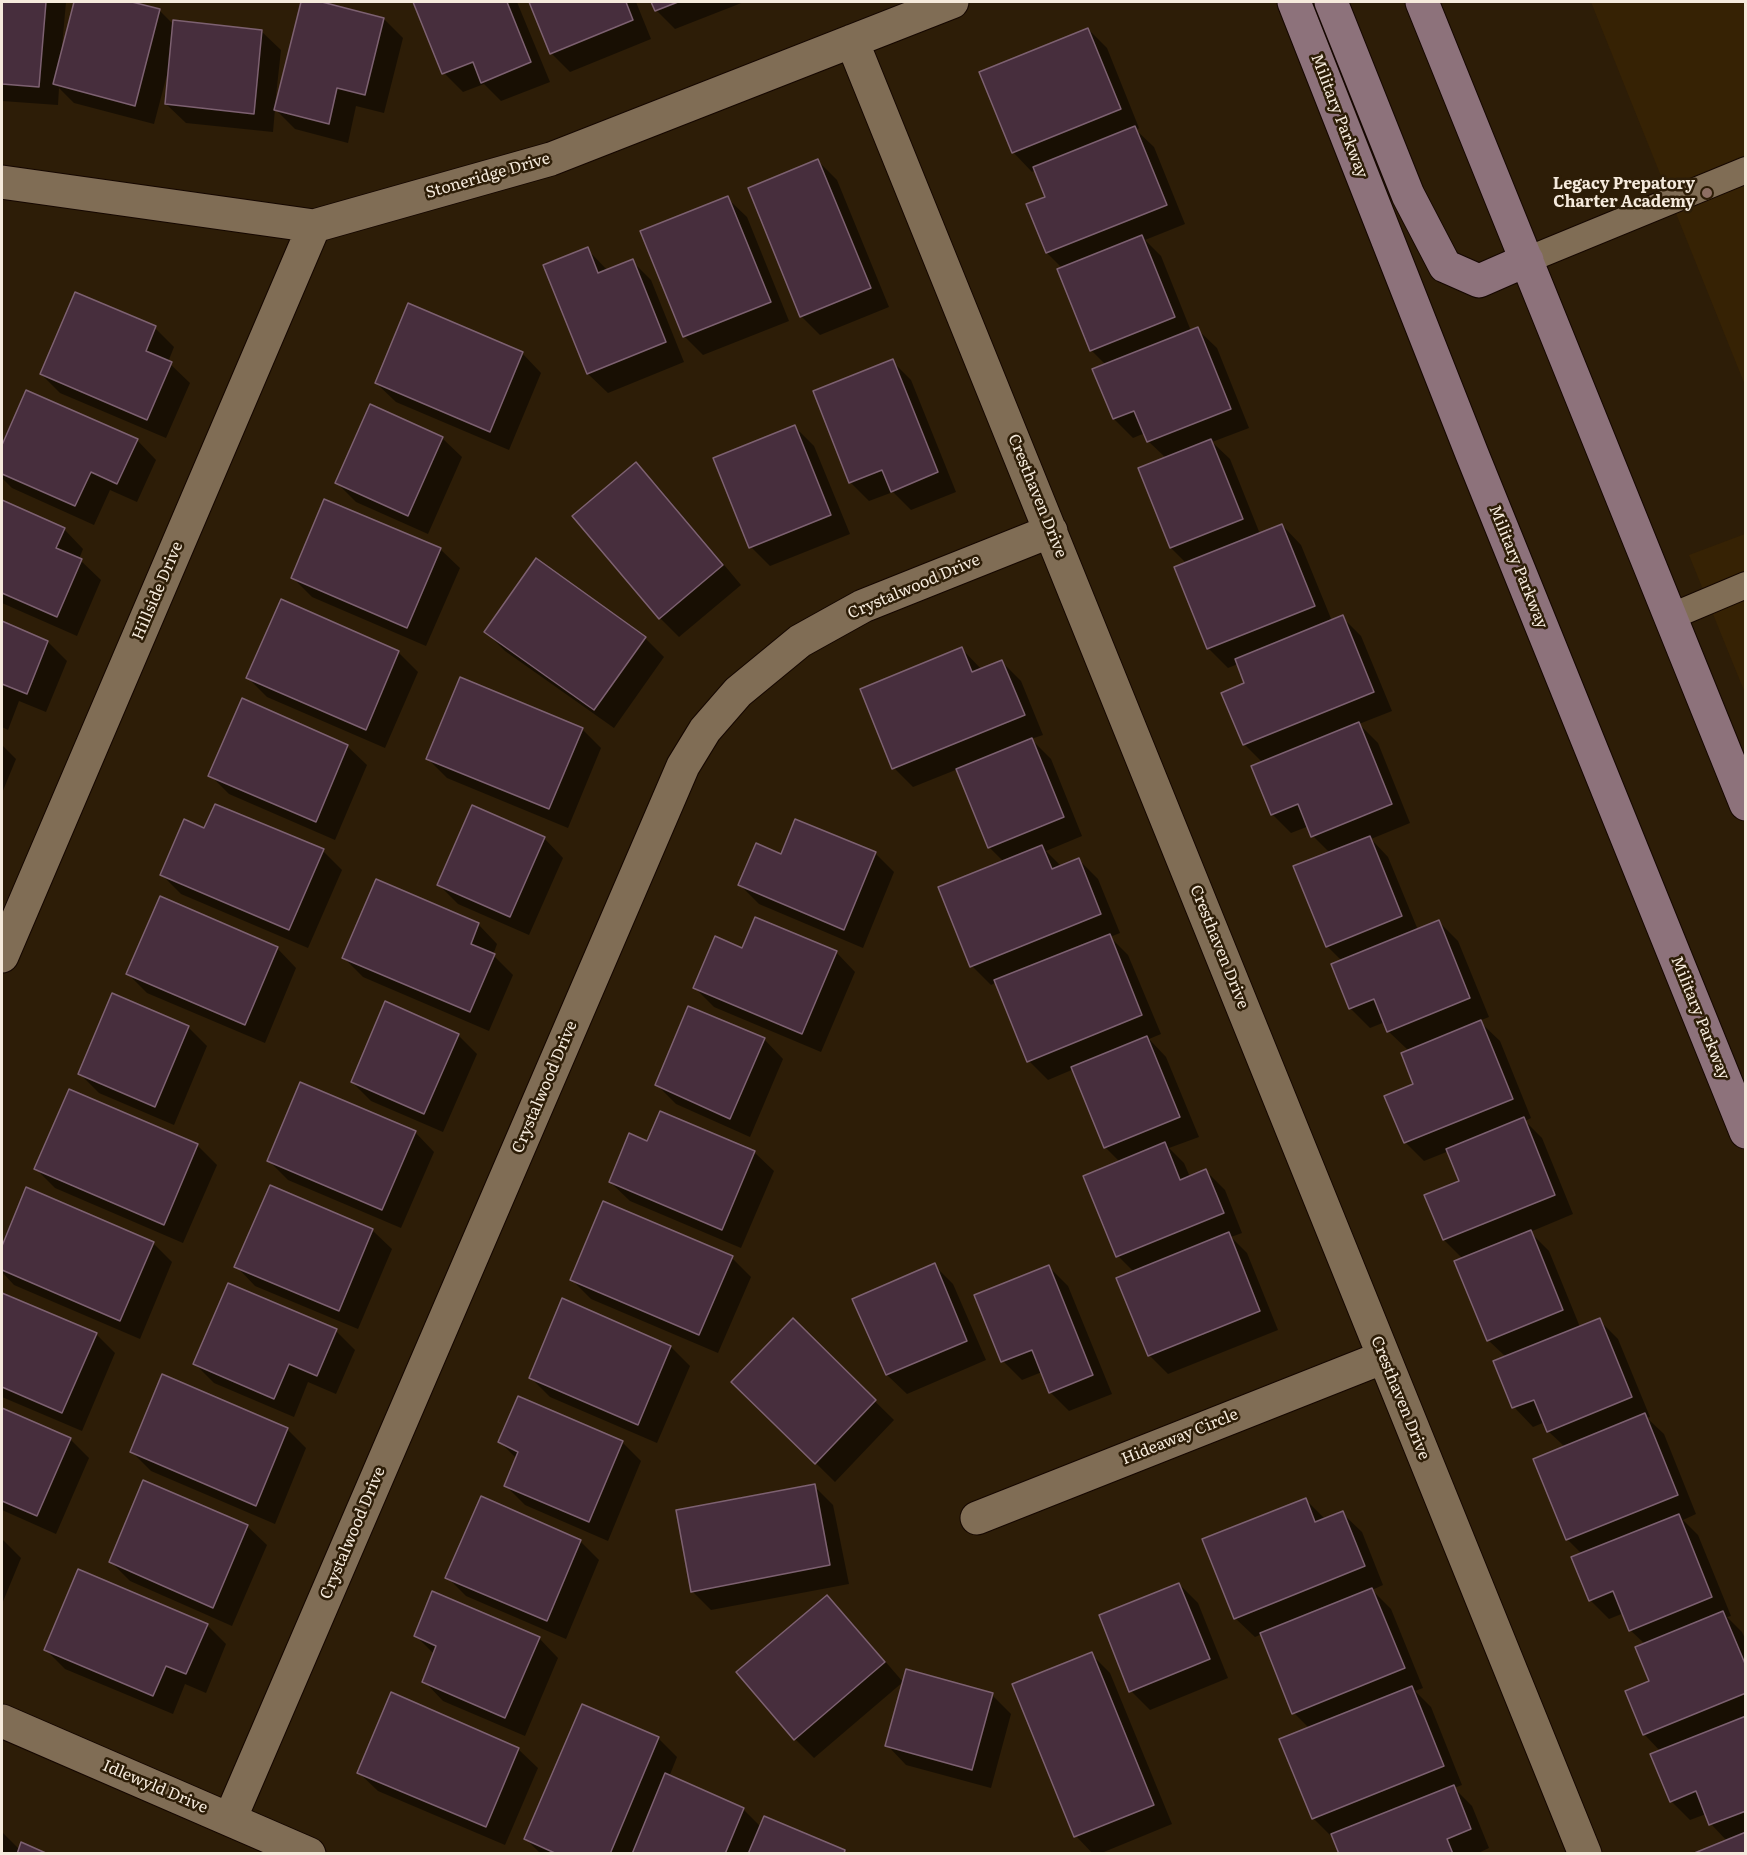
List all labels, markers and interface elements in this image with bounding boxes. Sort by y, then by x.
street label: Military Parkway [1306,51,1372,181]
street label: Stoneridge Drive [424,149,552,203]
place label: Legacy Prepatory Charter Academy [1553,174,1695,212]
marker: Legacy Prepatory Charter Academy [1700,186,1714,200]
street label: Cresthaven Drive [1003,431,1071,561]
street label: Military Parkway [1484,502,1552,632]
street label: Hillside Drive [129,539,187,643]
street label: Crystalwood Drive [845,550,983,624]
street label: Cresthaven Drive [1185,882,1253,1012]
street label: Military Parkway [1666,953,1734,1083]
street label: Crystalwood Drive [508,1018,582,1156]
street label: Cresthaven Drive [1366,1333,1434,1463]
street label: Hideaway Circle [1119,1405,1241,1469]
street label: Crystalwood Drive [316,1464,390,1602]
street label: Idlewyld Drive [100,1756,210,1818]

